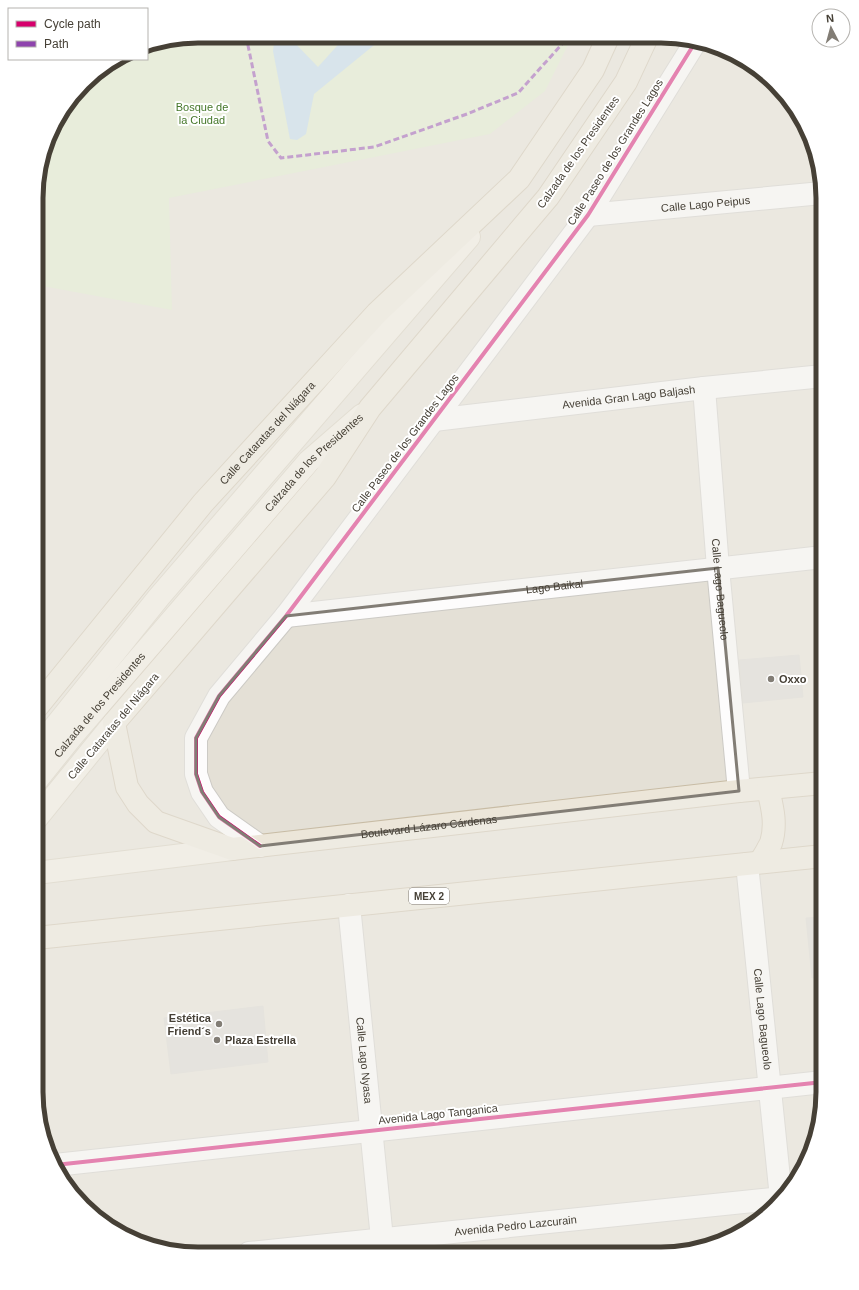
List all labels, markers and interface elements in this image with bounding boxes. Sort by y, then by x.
legend [8,8,148,60]
north arrow [811,8,851,48]
text: N [825,12,835,24]
text: Cycle path [44,17,101,31]
text: Path [44,37,69,51]
street label: Calle Paseo de los Grandes Lagos [565,76,665,227]
street label: Calzada de los Presidentes [535,93,622,210]
park label: Bosque de la Ciudad [176,101,228,126]
street label: Calle Lago Peipus [660,194,751,214]
street label: Calle Paseo de los Grandes Lagos [349,371,461,514]
street label: Calle Cataratas del Niágara [217,378,318,487]
street label: Avenida Gran Lago Baljash [561,383,696,411]
street label: Calzada de los Presidentes [262,411,366,514]
street label: Calle Lago Bagueolo [710,538,731,641]
street label: Lago Baikal [525,577,584,596]
street label: Calzada de los Presidentes [51,650,148,760]
street label: Calle Cataratas del Niágara [65,670,162,782]
place label: Oxxo [779,673,807,685]
marker: Oxxo [766,674,776,684]
street label: Boulevard Lázaro Cárdenas [360,813,498,840]
road number: MEX 2 [409,888,449,904]
street label: Calle Lago Bagueolo [752,968,774,1071]
place label: Estética Friend´s [168,1012,212,1037]
street label: Calle Lago Nyasa [354,1016,375,1105]
marker: Estética Friend´s [214,1019,224,1029]
place label: Plaza Estrella [225,1034,297,1046]
marker: Plaza Estrella [212,1035,222,1045]
street label: Avenida Lago Tanganica [378,1102,499,1126]
street label: Avenida Pedro Lazcurain [454,1213,577,1238]

